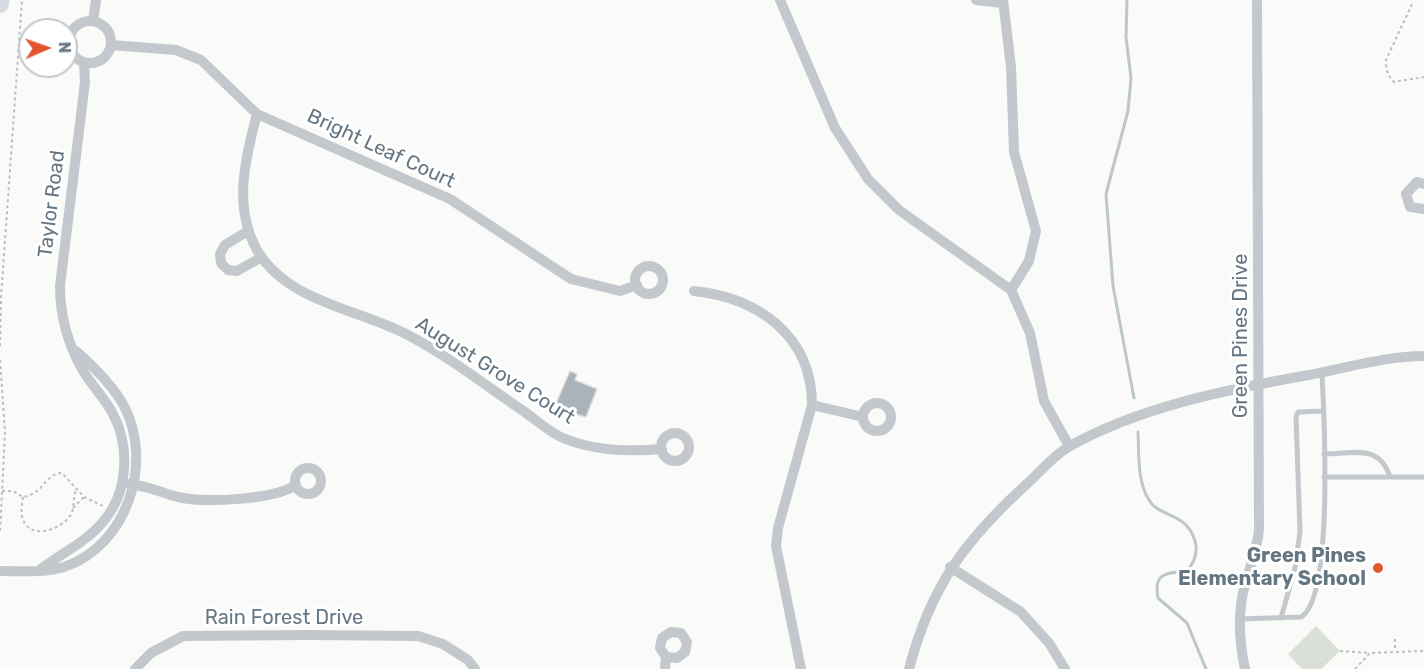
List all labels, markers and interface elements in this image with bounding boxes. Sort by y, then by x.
north arrow [18,18,78,78]
text: N [55,41,74,54]
street label: Bright Leaf Court [303,104,459,194]
street label: Taylor Road [34,149,70,259]
street label: Green Pines Drive [1229,254,1253,418]
street label: August Grove Court [411,312,579,430]
place label: Green Pines Elementary School [1178,544,1366,591]
marker: Green Pines Elementary School [1371,561,1385,575]
street label: Rain Forest Drive [205,606,363,630]

